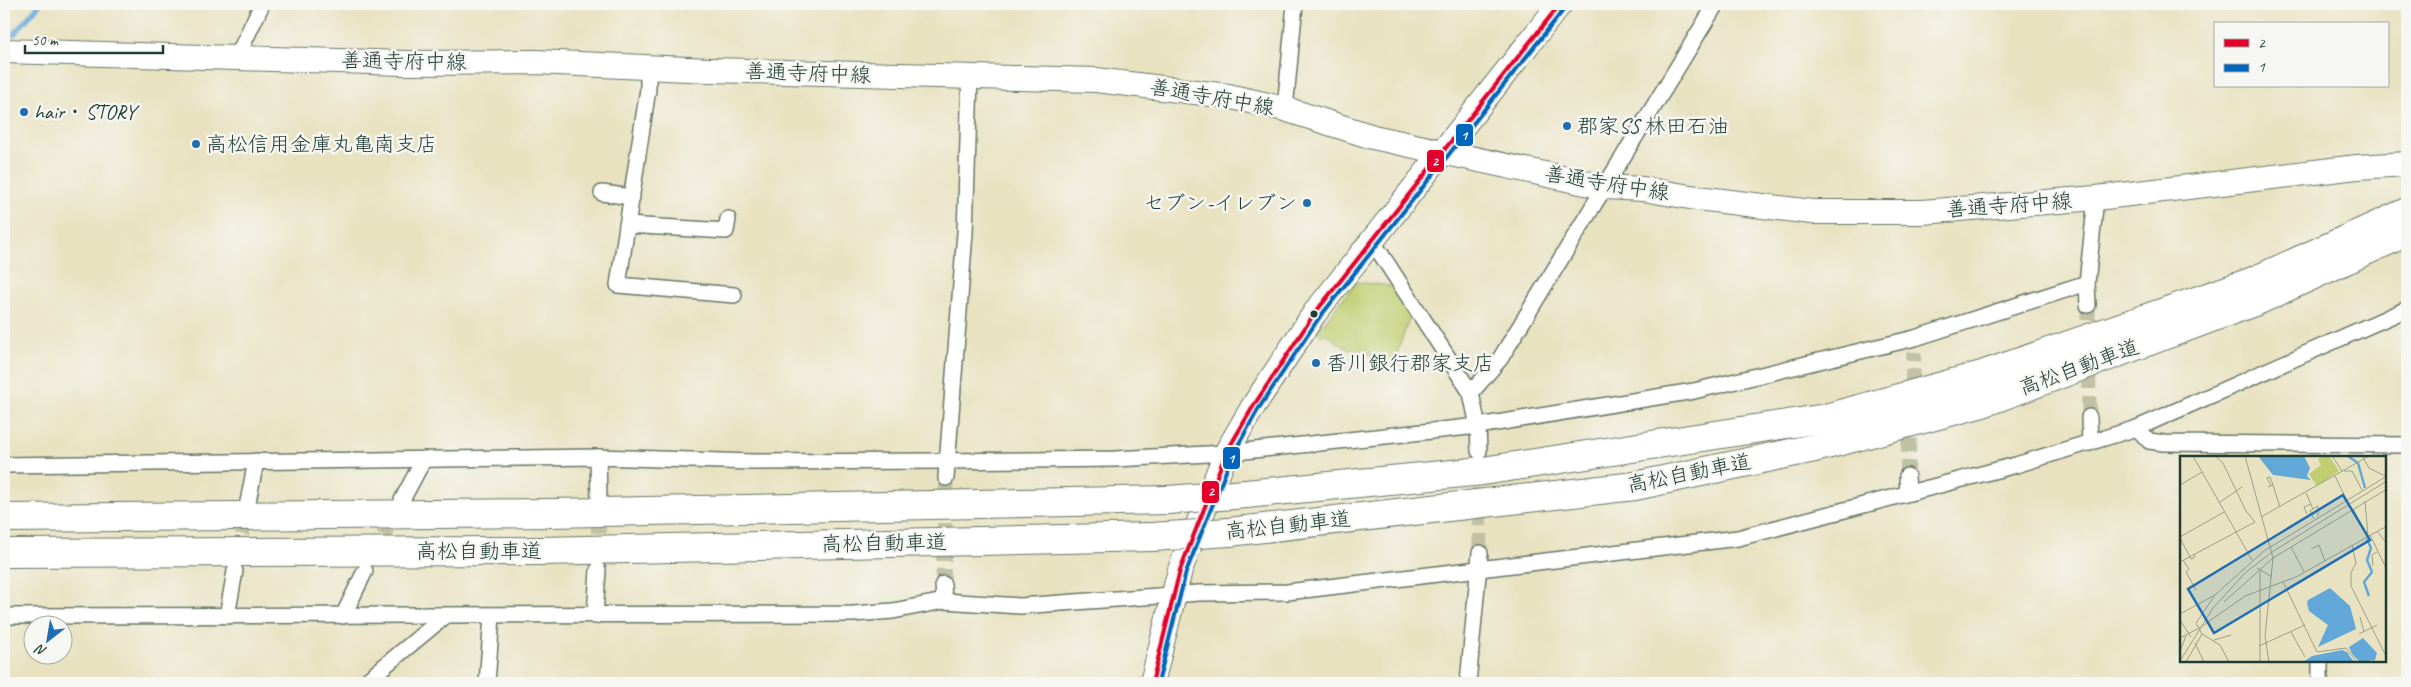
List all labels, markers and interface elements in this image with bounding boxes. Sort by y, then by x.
scale bar [25,22,162,54]
legend [2214,22,2388,88]
text: 50 m [32,31,59,50]
text: 2 [2258,34,2266,53]
street label: 善通寺府中線 [341,47,467,75]
street label: 善通寺府中線 [745,58,871,88]
text: 1 [2258,58,2266,77]
street label: 善通寺府中線 [1148,73,1276,121]
place label: hair・STORY [34,99,140,125]
marker: hair・STORY [18,106,30,118]
place label: 郡家SS 林田石油 [1577,113,1729,139]
marker: 郡家SS 林田石油 [1561,120,1573,132]
line badge: 1 [1455,123,1474,147]
text: 1 [1461,127,1469,144]
place label: 高松信用金庫丸亀南支店 [206,131,437,157]
marker: 高松信用金庫丸亀南支店 [190,138,202,150]
line badge: 2 [1426,149,1445,173]
text: 2 [1432,153,1440,170]
street label: 善通寺府中線 [1543,160,1671,206]
street label: 善通寺府中線 [1945,188,2073,222]
place label: セブン-イレブン [1143,190,1297,216]
marker: セブン-イレブン [1301,197,1313,209]
unlabelled marker [1309,309,1319,319]
street label: 高松自動車道 [2015,333,2143,401]
place label: 香川銀行郡家支店 [1326,350,1494,376]
marker: 香川銀行郡家支店 [1310,357,1322,369]
line badge: 1 [1222,446,1241,470]
street label: 高松自動車道 [1625,448,1753,498]
text: 1 [1228,450,1236,467]
inset map [2180,456,2386,662]
line badge: 2 [1201,480,1220,504]
text: 2 [1208,483,1216,500]
street label: 高松自動車道 [1224,505,1352,545]
street label: 高松自動車道 [821,529,947,557]
street label: 高松自動車道 [416,538,542,564]
north arrow [22,614,72,664]
text: N [31,640,50,660]

